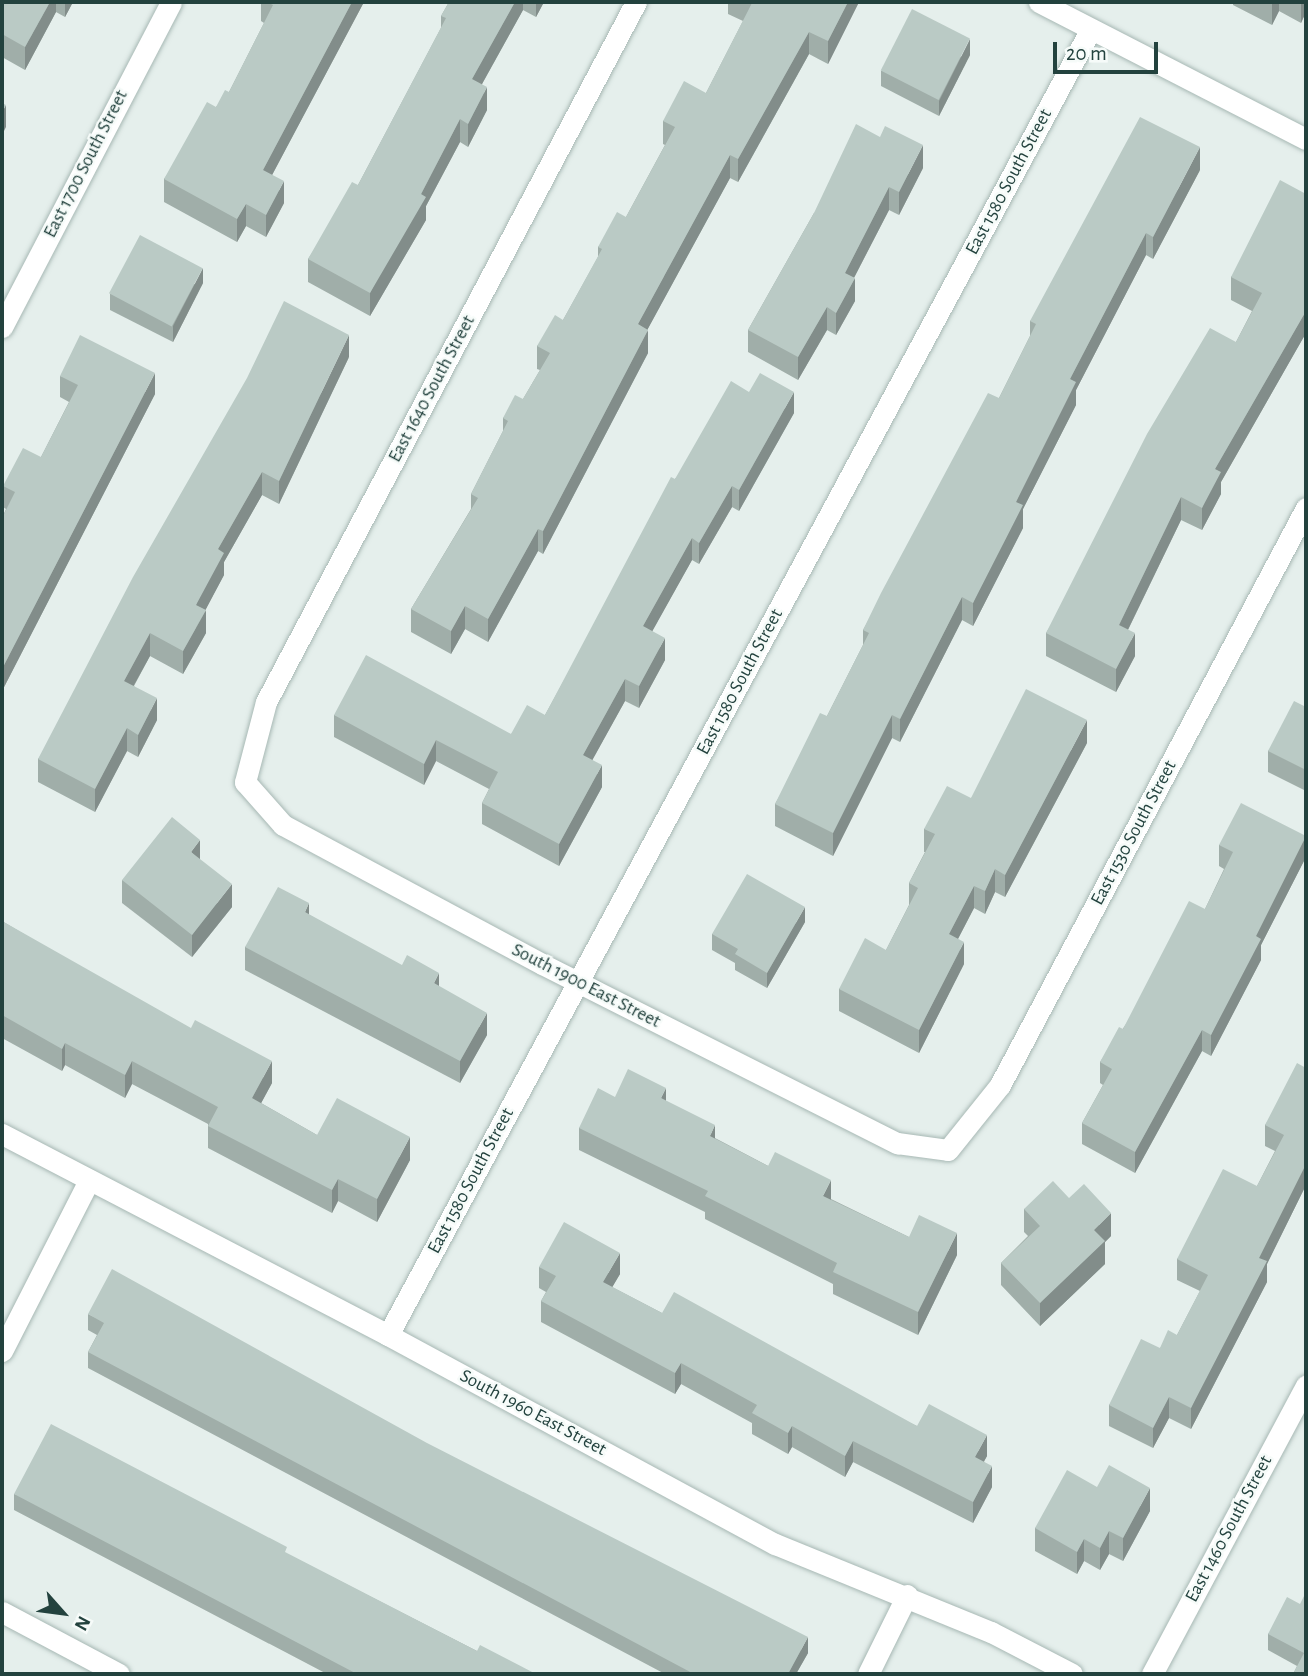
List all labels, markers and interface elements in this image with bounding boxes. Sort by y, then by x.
scale bar [1056,28,1161,72]
text: 20 m [1066,43,1107,64]
street label: East 1700 South Street [39,86,133,242]
street label: East 1580 South Street [961,105,1057,259]
street label: East 1640 South Street [384,312,480,466]
street label: East 1580 South Street [692,605,788,759]
street label: East 1530 South Street [1086,757,1182,909]
street label: South 1900 East Street [508,939,664,1033]
street label: East 1580 South Street [423,1104,519,1258]
street label: South 1960 East Street [456,1365,610,1461]
street label: East 1460 South Street [1181,1452,1277,1606]
north arrow [28,1578,98,1648]
text: N [70,1613,93,1633]

